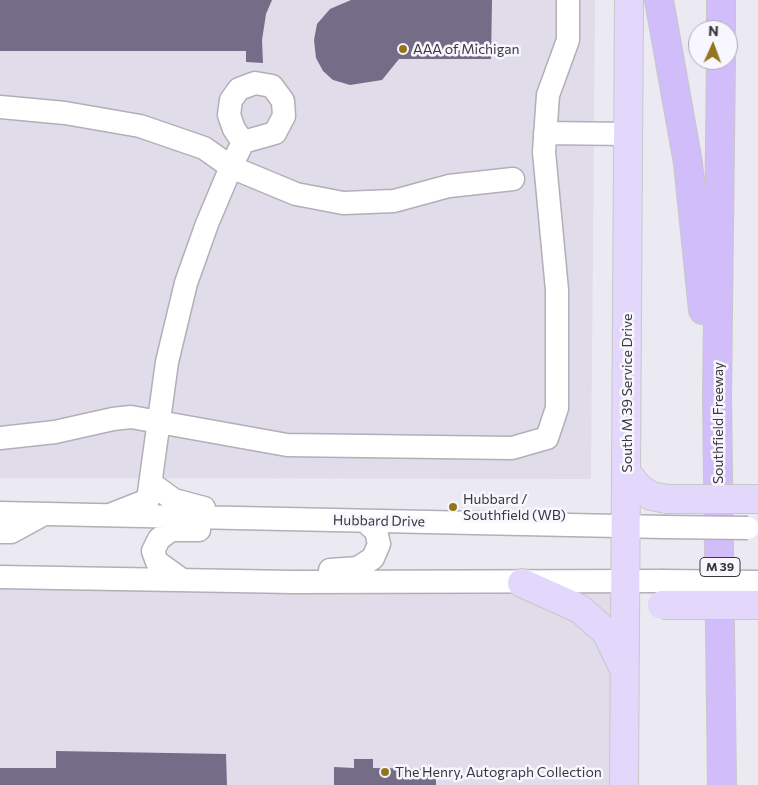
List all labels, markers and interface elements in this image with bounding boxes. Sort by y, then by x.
north arrow [688,20,738,70]
text: N [708,22,719,39]
place label: AAA of Michigan [413,41,520,57]
marker: AAA of Michigan [397,43,409,55]
street label: South M 39 Service Drive [619,314,635,472]
street label: Southfield Freeway [710,362,726,484]
place label: Hubbard / Southfield (WB) [463,491,566,524]
marker: Hubbard / Southfield (WB) [447,501,459,513]
street label: Hubbard Drive [333,512,425,530]
road number: M 39 [700,558,740,576]
place label: The Henry, Autograph Collection [395,764,602,780]
marker: The Henry, Autograph Collection [379,766,391,778]

